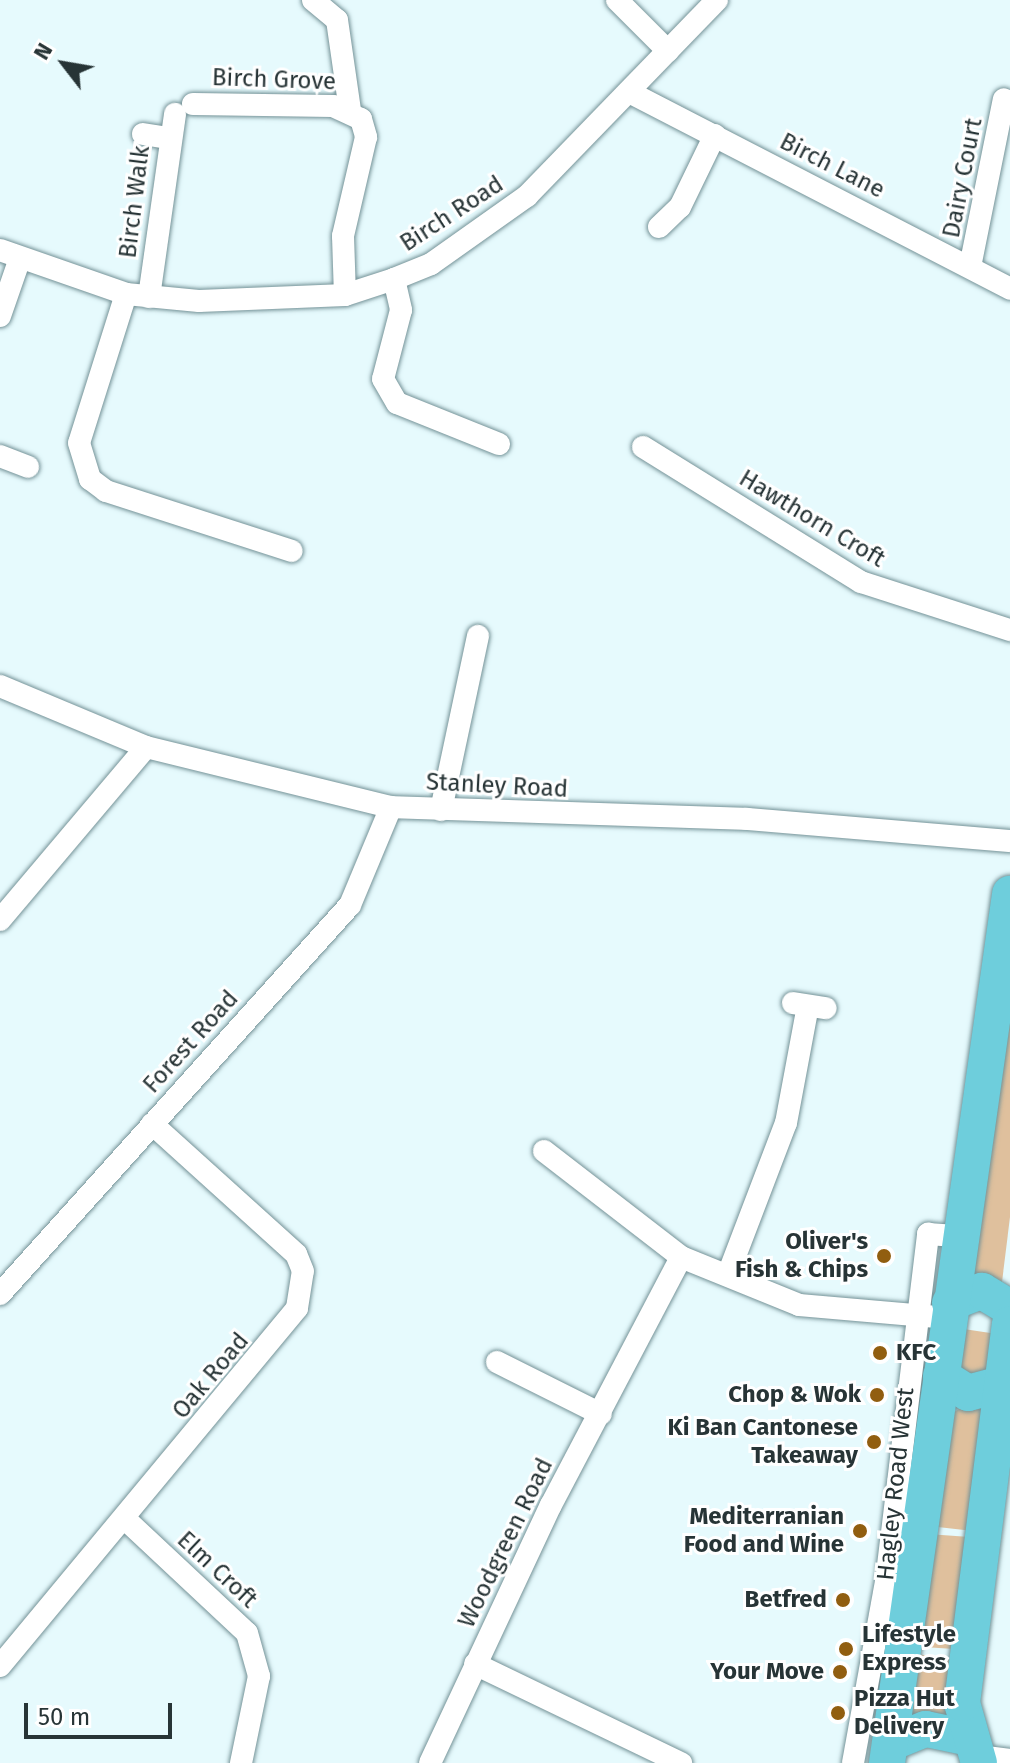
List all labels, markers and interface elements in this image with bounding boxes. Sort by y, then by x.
north arrow [24,24,104,104]
text: N [28,38,58,65]
street label: Birch Grove [211,63,337,97]
street label: Dairy Court [937,116,989,240]
street label: Birch Lane [775,127,889,205]
street label: Birch Walk [114,144,156,260]
street label: Birch Road [395,170,509,258]
street label: Hawthorn Croft [734,464,890,574]
street label: Stanley Road [425,768,569,804]
street label: Forest Road [137,985,245,1099]
place label: Oliver's Fish & Chips [735,1228,868,1284]
marker: Oliver's Fish & Chips [875,1247,893,1265]
street label: Oak Road [167,1327,255,1425]
place label: KFC [896,1339,936,1367]
marker: KFC [871,1344,889,1362]
place label: Chop & Wok [728,1381,861,1409]
marker: Chop & Wok [868,1386,886,1404]
street label: Hagley Road West [872,1386,920,1582]
place label: Ki Ban Cantonese Takeaway [668,1414,858,1470]
marker: Ki Ban Cantonese Takeaway [865,1433,883,1451]
street label: Woodgreen Road [453,1454,559,1632]
place label: Mediterranian Food and Wine [684,1503,844,1559]
marker: Mediterranian Food and Wine [851,1522,869,1540]
street label: Elm Croft [171,1526,263,1614]
place label: Betfred [745,1586,827,1614]
marker: Betfred [834,1591,852,1609]
place label: Lifestyle Express [862,1621,956,1677]
marker: Lifestyle Express [837,1640,855,1658]
place label: Your Move [710,1658,824,1686]
marker: Your Move [831,1663,849,1681]
place label: Pizza Hut Delivery [854,1685,955,1741]
scale bar [28,1687,176,1737]
text: 50 m [38,1703,90,1731]
marker: Pizza Hut Delivery [829,1704,847,1722]

